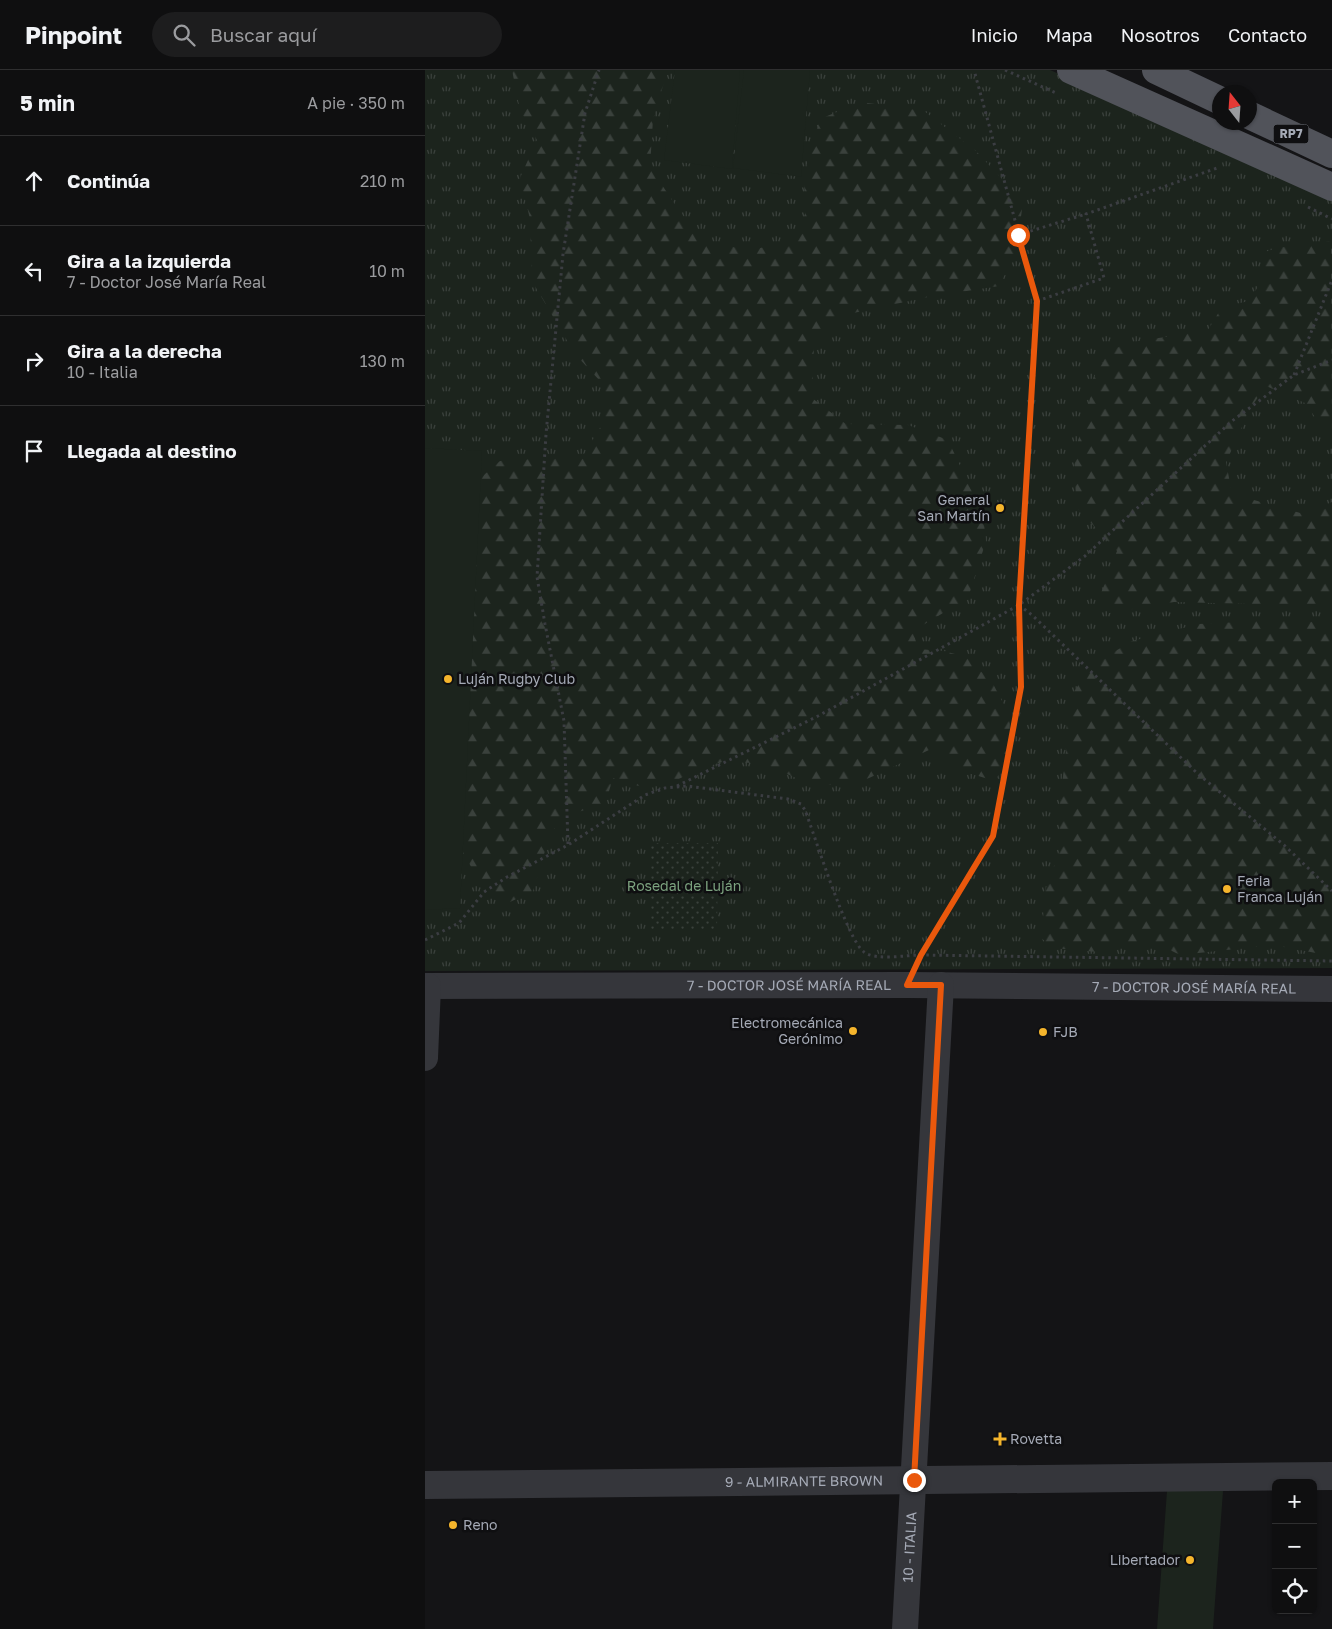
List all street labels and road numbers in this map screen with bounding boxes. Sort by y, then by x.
road number: RP7 [1273,124,1309,144]
street label: 7 - DOCTOR JOSÉ MARÍA REAL [687,976,891,993]
street label: 7 - DOCTOR JOSÉ MARÍA REAL [1092,978,1296,997]
street label: 9 - ALMIRANTE BROWN [725,1471,883,1490]
street label: 10 - ITALIA [899,1511,920,1583]

